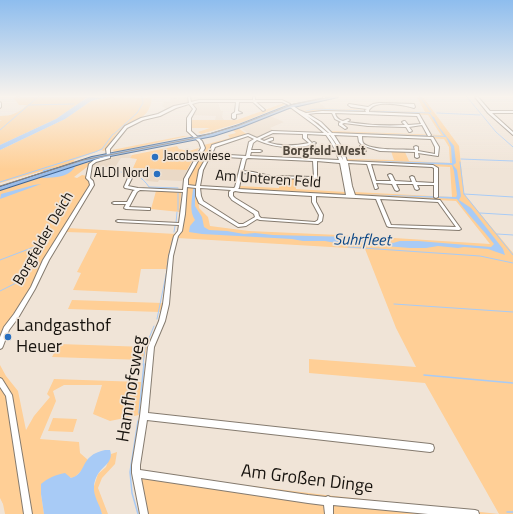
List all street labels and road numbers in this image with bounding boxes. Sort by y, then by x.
street label: Am Unteren Feld [215,167,321,193]
street label: Borgfelder Deich [10,189,78,289]
street label: Hamfhofsweg [113,334,151,444]
street label: Am Großen Dinge [240,461,374,499]

